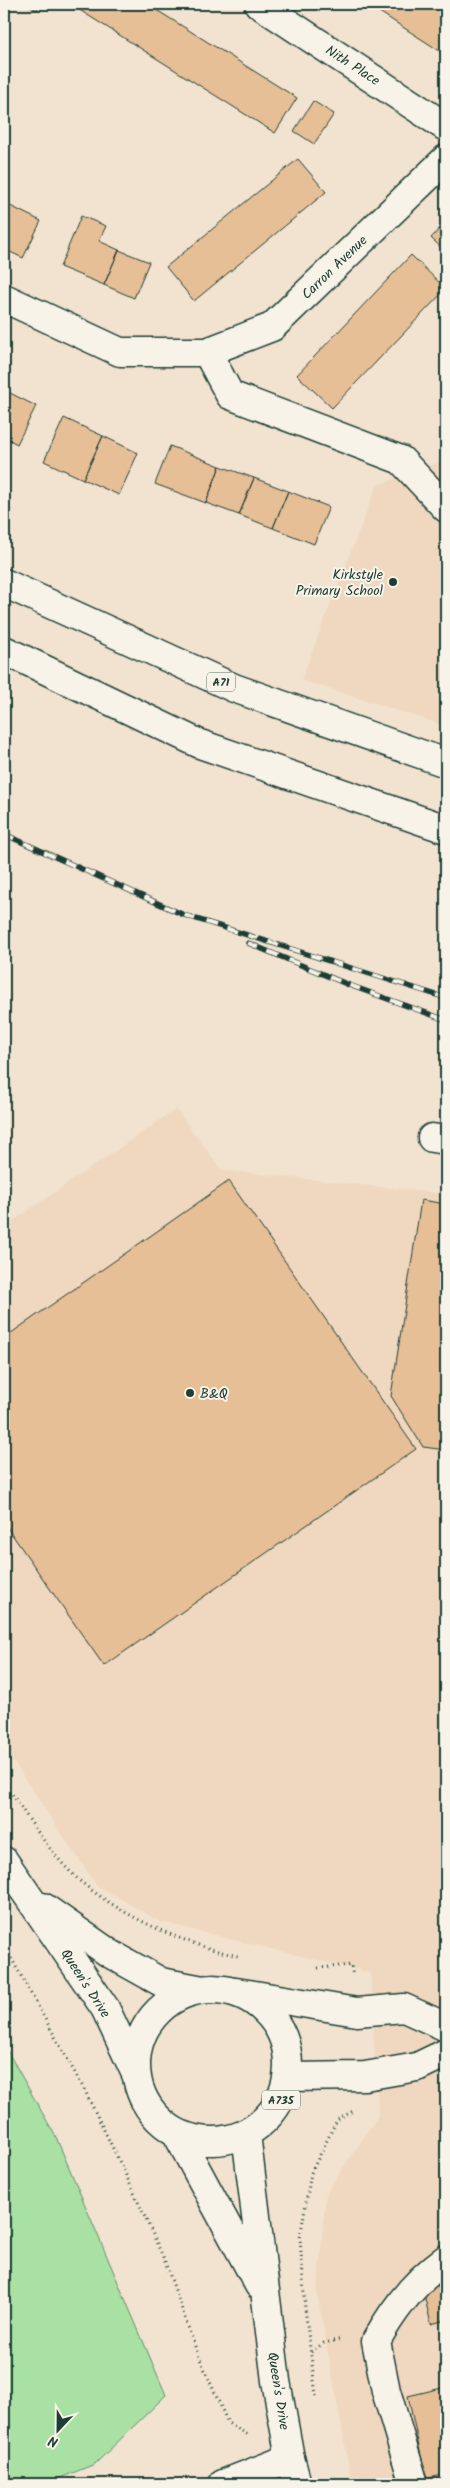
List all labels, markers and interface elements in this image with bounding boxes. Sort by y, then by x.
street label: Nith Place [321,40,385,92]
street label: Carron Avenue [297,230,373,305]
place label: Kirkstyle Primary School [296,564,384,602]
marker: Kirkstyle Primary School [387,576,399,588]
road number: A71 [207,672,235,692]
place label: B&Q [200,1383,228,1405]
marker: B&Q [184,1387,196,1399]
street label: Queen's Drive [55,1945,116,2023]
road number: A735 [262,2090,300,2110]
street label: Queen's Drive [261,2351,295,2432]
north arrow [32,2406,82,2456]
text: N [45,2429,62,2453]

